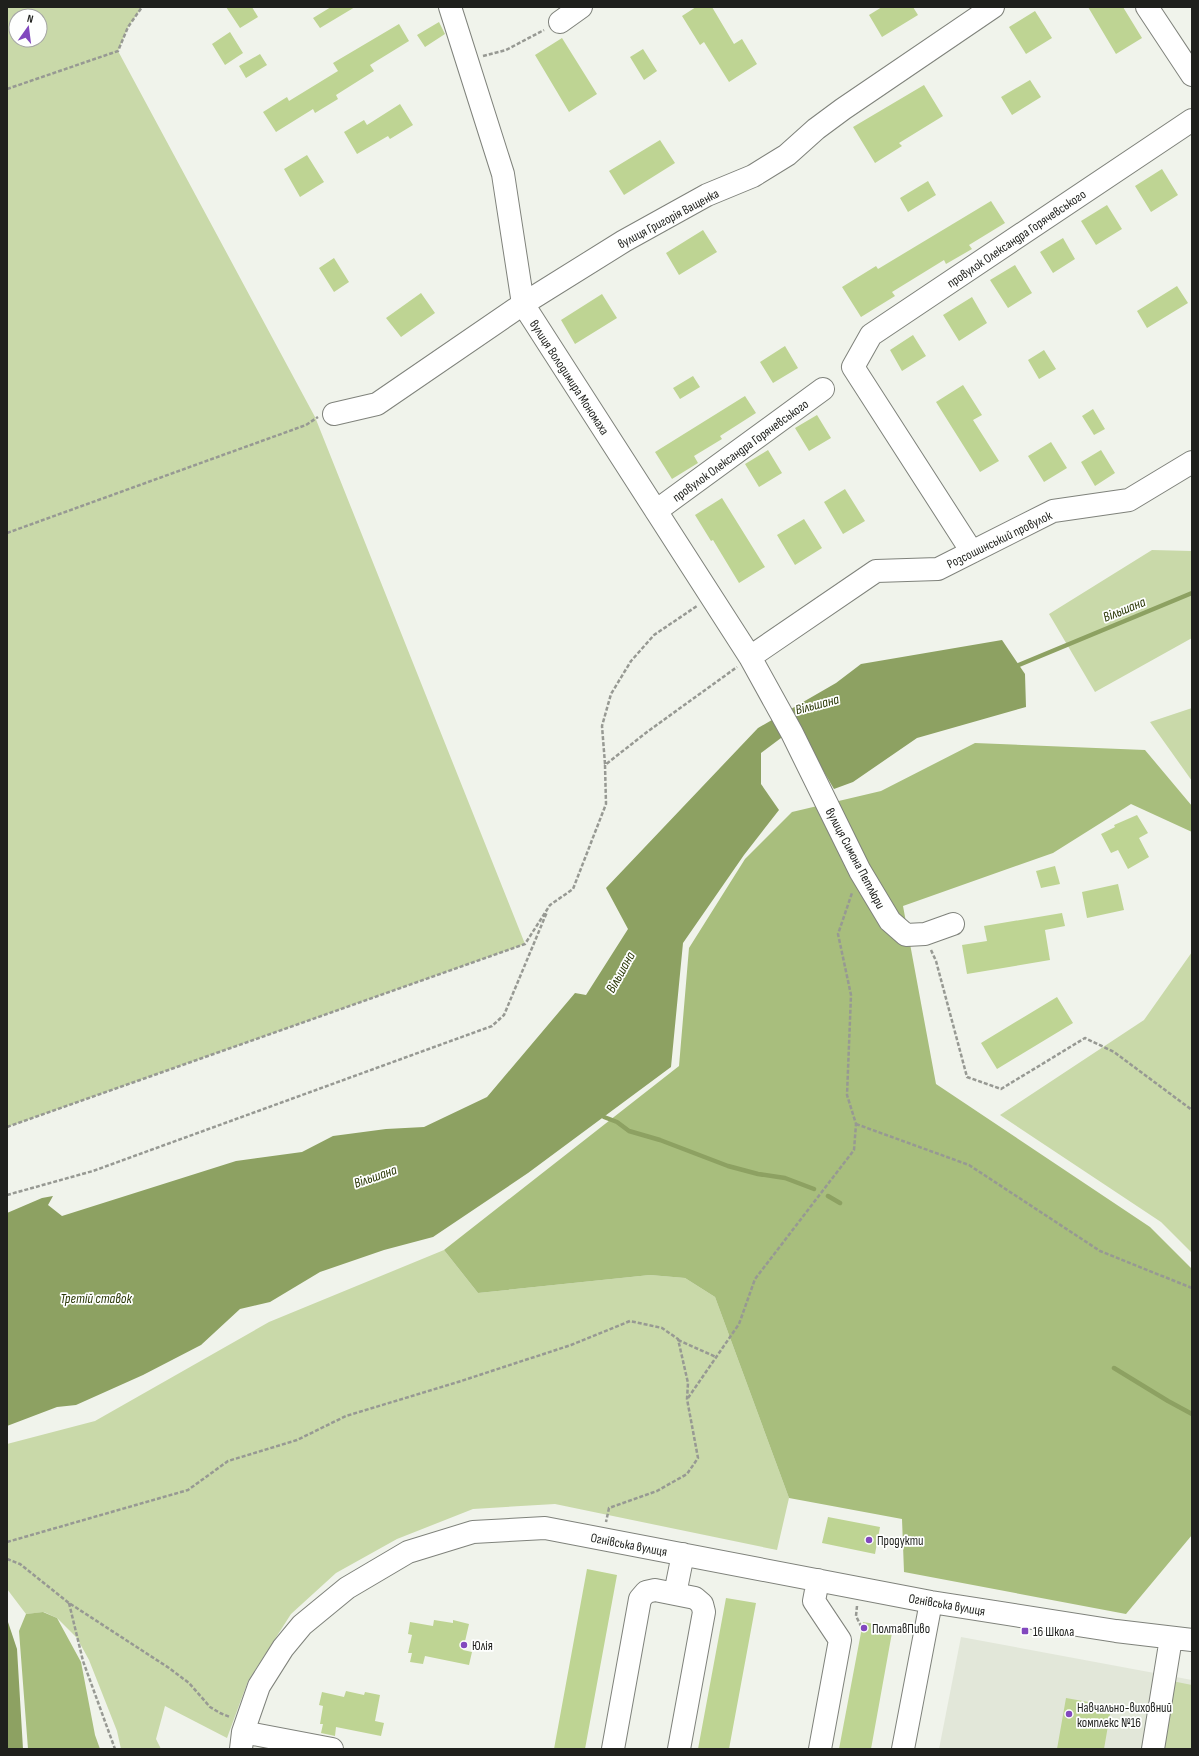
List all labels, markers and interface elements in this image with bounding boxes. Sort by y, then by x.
north arrow [8,8,48,48]
text: N [26,12,35,26]
street label: вулиця Григорія Ващенка [615,185,722,252]
street label: провулок Олександра Горячевського [944,186,1089,291]
street label: вулиця Володимира Мономаха [526,317,612,438]
street label: провулок Олександра Горячевського [669,396,812,506]
street label: Розсошинський провулок [944,507,1055,572]
water label: Вільшана [1100,593,1148,626]
water label: Вільшана [793,690,841,718]
street label: вулиця Симона Петлюри [822,805,888,912]
water label: Вільшана [602,948,639,996]
water label: Вільшана [351,1161,399,1192]
water label: Третій ставок [60,1290,133,1307]
street label: Огнівська вулиця [589,1530,668,1560]
place label: Продукти [877,1533,923,1549]
marker: Продукти [864,1535,874,1545]
street label: Огнівська вулиця [907,1590,986,1620]
place label: ПолтавПиво [872,1621,930,1637]
marker: ПолтавПиво [859,1623,869,1633]
place label: 16 Школа [1033,1624,1074,1640]
marker: 16 Школа [1020,1626,1030,1636]
place label: Юлія [472,1638,493,1654]
marker: Юлія [459,1640,469,1650]
place label: Навчально-виховний комплекс №16 [1077,1700,1172,1731]
marker: Навчально-виховний комплекс №16 [1064,1709,1074,1719]

